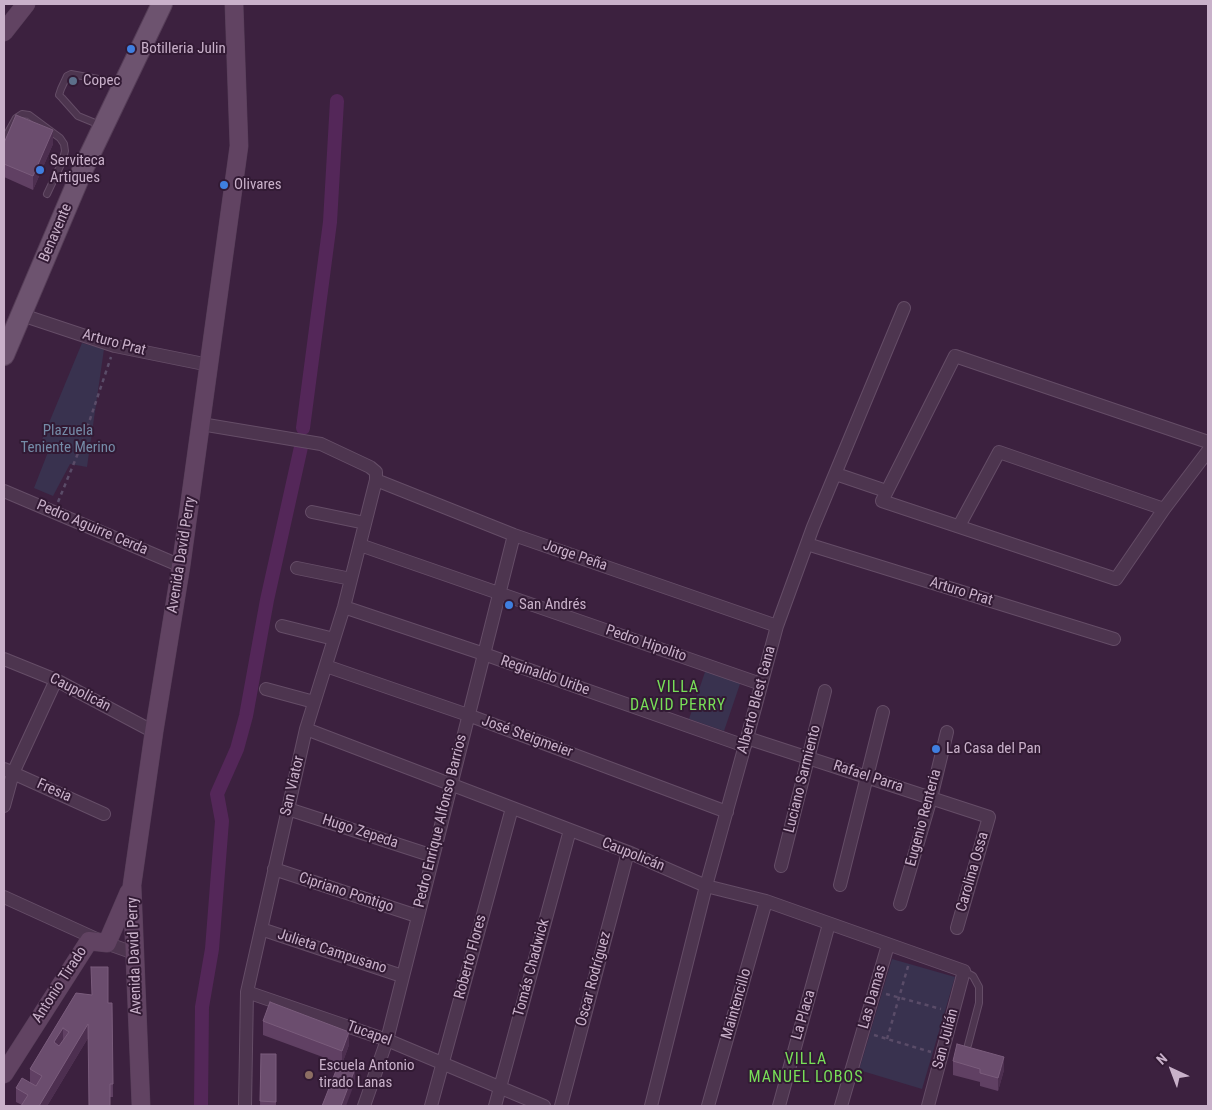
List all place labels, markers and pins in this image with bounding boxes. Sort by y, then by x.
place label: Botilleria Julin [141,40,226,58]
marker: Botilleria Julin [125,43,137,55]
place label: Copec [83,72,120,90]
marker: Copec [67,75,79,87]
place label: Serviteca Artigues [50,152,105,187]
marker: Serviteca Artigues [34,164,46,176]
place label: Olivares [234,176,282,194]
marker: Olivares [218,179,230,191]
place label: San Andrés [519,596,586,614]
marker: San Andrés [503,599,515,611]
place label: La Casa del Pan [946,740,1041,758]
marker: La Casa del Pan [930,743,942,755]
place label: Escuela Antonio tirado Lanas [319,1057,415,1092]
marker: Escuela Antonio tirado Lanas [303,1069,315,1081]

